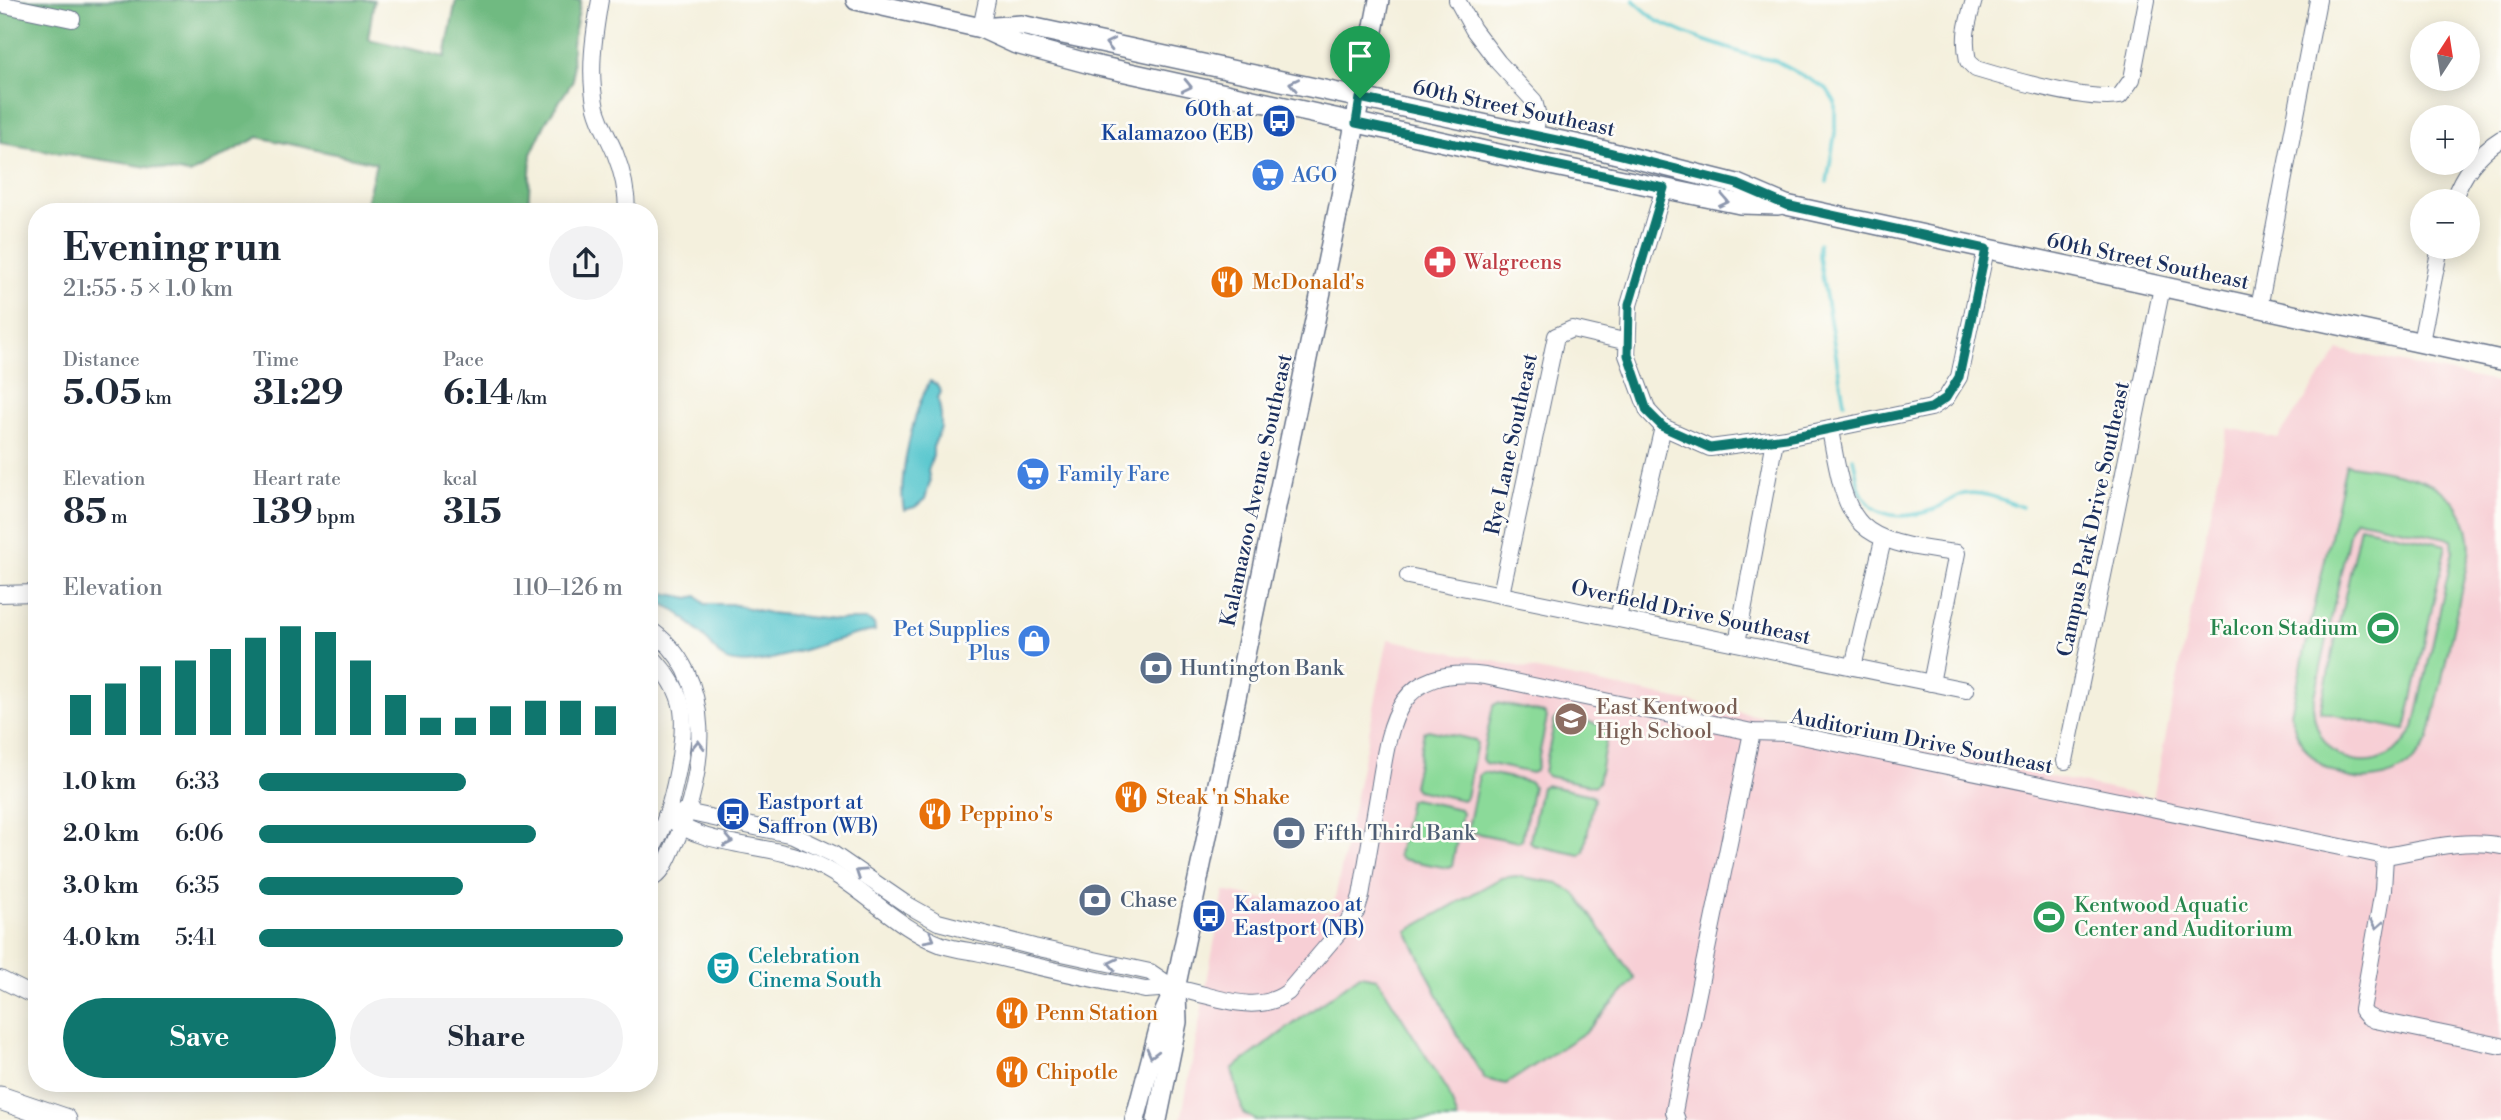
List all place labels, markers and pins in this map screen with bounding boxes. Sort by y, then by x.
pin [1330,26,1390,98]
place label: 60th at Kalamazoo (EB) [1101,97,1255,147]
bus stop icon: 60th at Kalamazoo (EB) [1260,102,1298,140]
supermarket icon: AGO [1249,156,1287,194]
place label: AGO [1291,163,1337,189]
pharmacy icon: Walgreens [1421,243,1459,281]
place label: Walgreens [1463,250,1562,276]
restaurant icon: McDonald's [1208,263,1246,301]
place label: McDonald's [1252,270,1364,296]
supermarket icon: Family Fare [1014,455,1052,493]
place label: Family Fare [1058,462,1170,488]
sports icon: Falcon Stadium [2364,609,2402,647]
place label: Falcon Stadium [2210,616,2358,642]
place label: Pet Supplies Plus [893,617,1010,667]
shop icon: Pet Supplies Plus [1015,622,1053,660]
bank icon: Huntington Bank [1137,649,1175,687]
place label: Huntington Bank [1180,656,1345,682]
place label: East Kentwood High School [1596,695,1738,745]
school or university icon: East Kentwood High School [1552,700,1590,738]
restaurant icon: Steak 'n Shake [1112,778,1150,816]
place label: Steak 'n Shake [1156,785,1290,811]
place label: Eastport at Saffron (WB) [758,790,879,840]
bus stop icon: Eastport at Saffron (WB) [714,795,752,833]
restaurant icon: Peppino's [916,795,954,833]
place label: Peppino's [960,802,1053,828]
bank icon: Fifth Third Bank [1270,814,1308,852]
place label: Fifth Third Bank [1314,821,1476,847]
bank icon: Chase [1076,881,1114,919]
place label: Chase [1120,888,1177,914]
place label: Kalamazoo at Eastport (NB) [1234,892,1365,942]
place label: Kentwood Aquatic Center and Auditorium [2074,893,2293,943]
bus stop icon: Kalamazoo at Eastport (NB) [1190,897,1228,935]
sports icon: Kentwood Aquatic Center and Auditorium [2030,898,2068,936]
place label: Celebration Cinema South [748,944,882,994]
theatre icon: Celebration Cinema South [704,949,742,987]
restaurant icon: Penn Station [993,994,1031,1032]
place label: Penn Station [1036,1001,1159,1027]
restaurant icon: Chipotle [993,1053,1031,1091]
place label: Chipotle [1036,1060,1118,1086]

